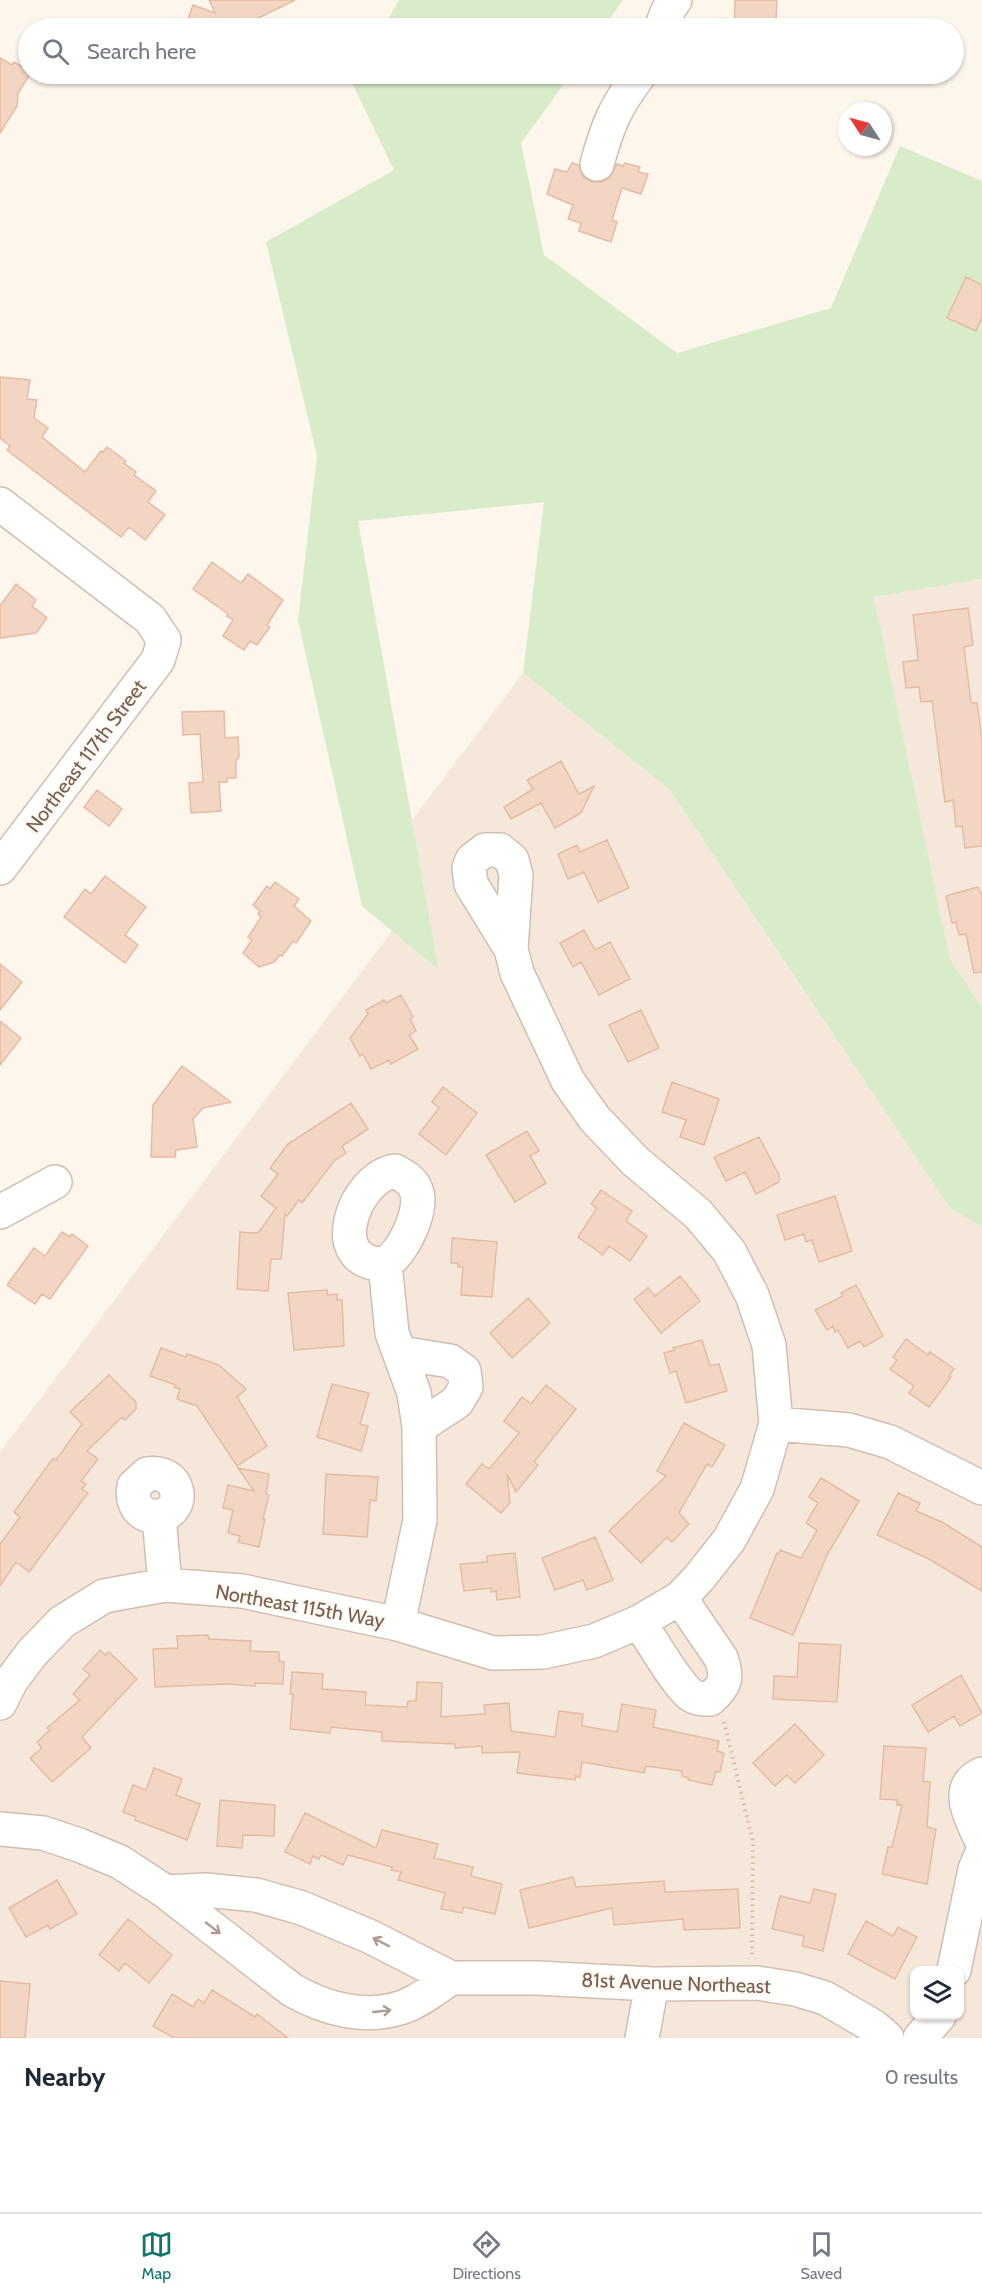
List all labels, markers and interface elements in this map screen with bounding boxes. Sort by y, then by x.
search box [18,18,964,84]
icon: search [39,35,72,68]
text: Search here [87,38,196,65]
north arrow [838,102,892,156]
street label: Northeast 117th Street [21,675,151,837]
street label: Northeast 115th Way [214,1579,386,1633]
one-way arrow [204,1922,220,1935]
one-way arrow [372,1936,390,1947]
map controls [910,1966,964,2020]
button: layers [910,1966,964,2020]
street label: 81st Avenue Northeast [581,1968,771,1998]
one-way arrow [372,2005,391,2016]
text: Nearby [24,2061,105,2093]
text: 0 results [885,2065,958,2089]
tab: Map [140,2228,173,2283]
tab: Directions [453,2228,521,2283]
tab: Saved [801,2228,842,2283]

